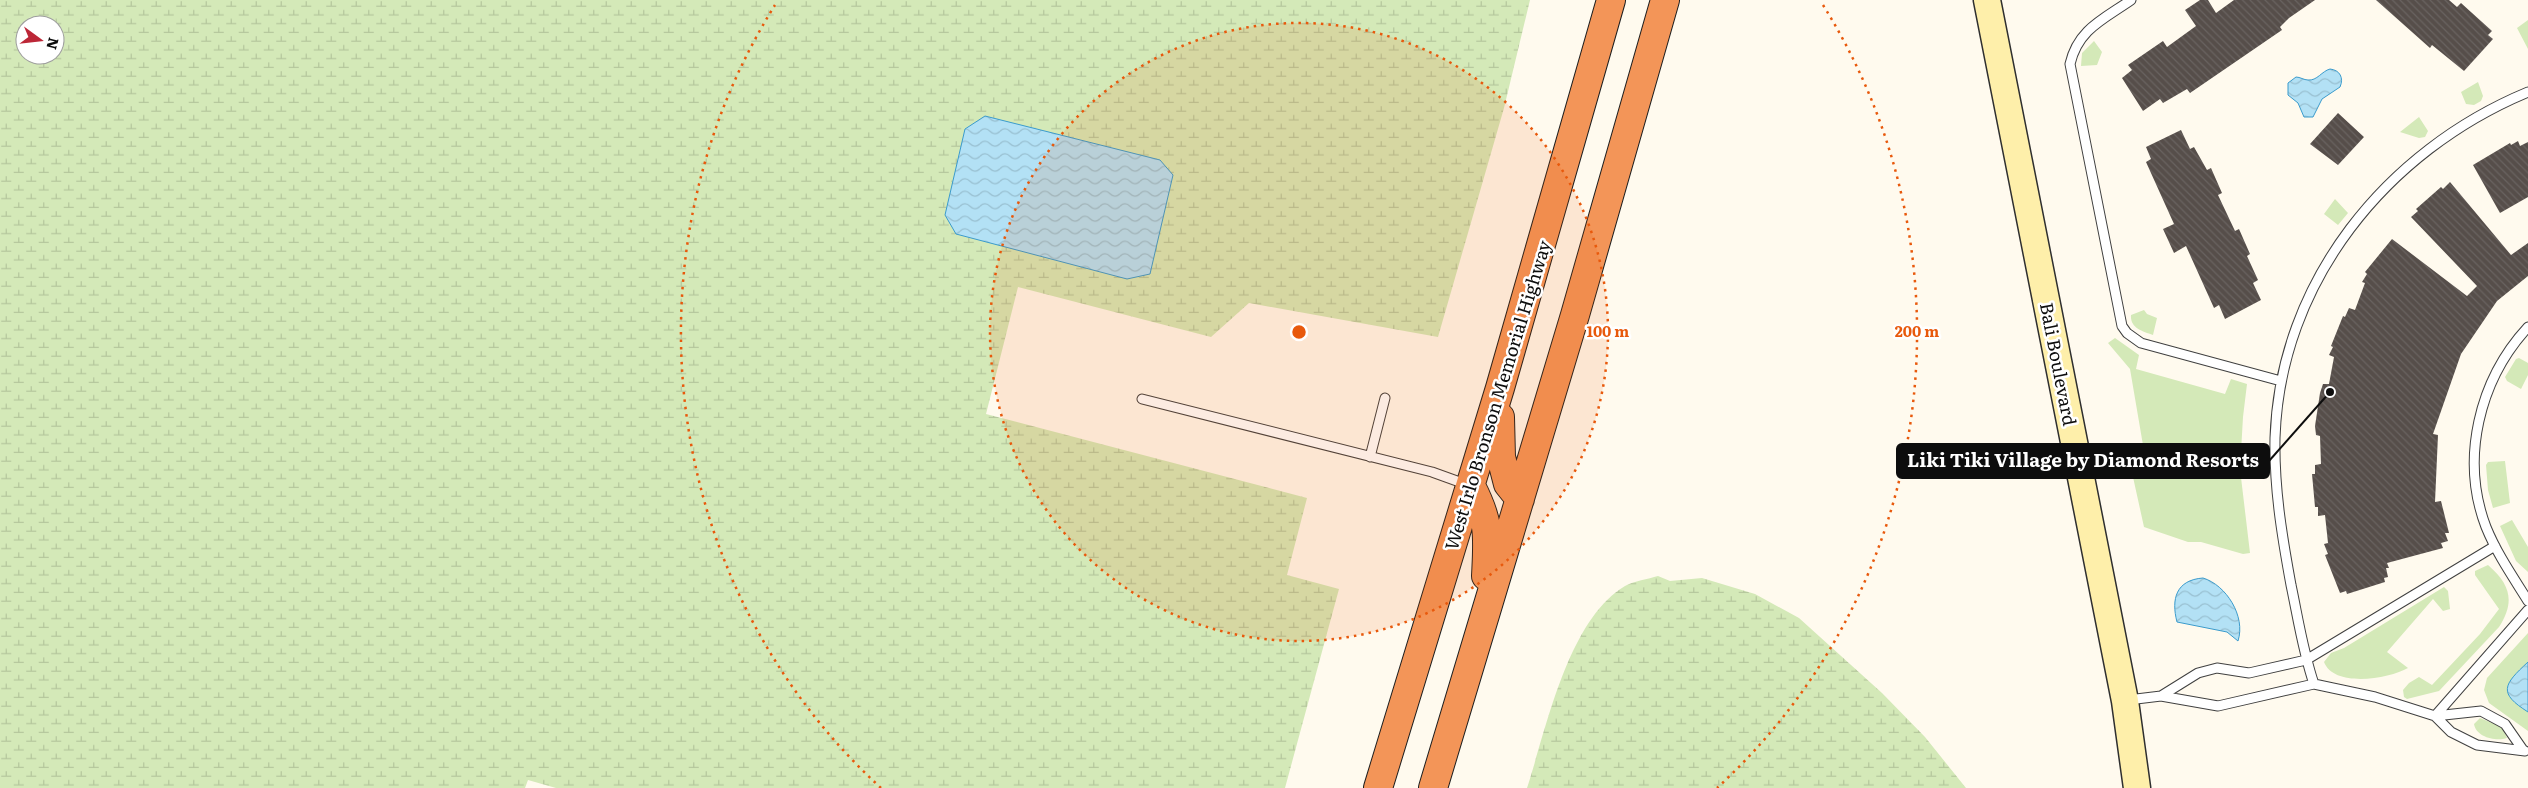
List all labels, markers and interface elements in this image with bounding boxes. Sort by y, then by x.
north arrow [15,15,65,65]
text: N [42,35,65,52]
street label: West Irlo Bronson Memorial Highway [1437,236,1557,553]
street label: Bali Boulevard [2034,300,2084,428]
text: 100 m [1587,319,1629,342]
text: 200 m [1895,319,1939,342]
centre of rings [1290,323,1308,341]
callout: Liki Tiki Village by Diamond Resorts [1897,444,2269,478]
text: Liki Tiki Village by Diamond Resorts [1907,445,2259,473]

